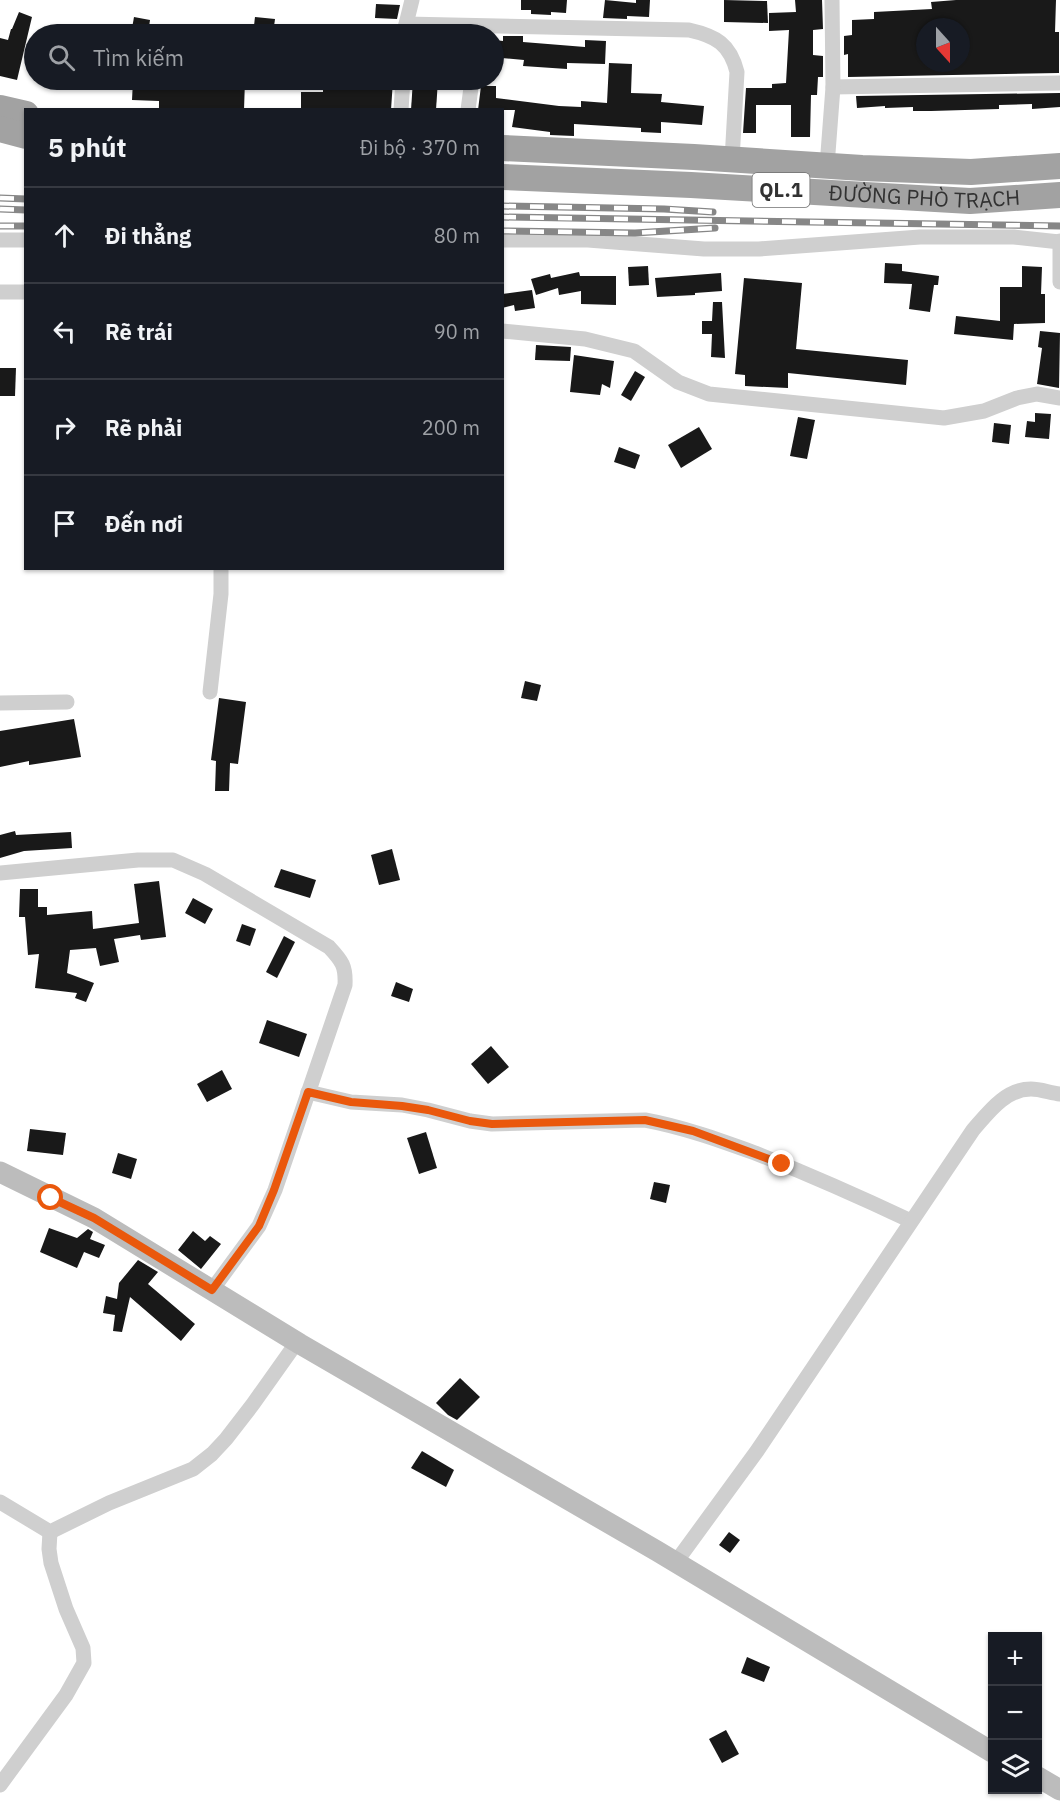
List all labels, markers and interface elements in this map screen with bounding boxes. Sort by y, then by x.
north arrow [916,18,970,72]
search box [24,24,504,90]
icon: search [45,41,78,74]
text: Tìm kiếm [93,43,184,72]
text: 5 phút [48,130,127,164]
text: Đi bộ · 370 m [360,134,480,161]
road number: QL.1 [752,173,810,207]
street label: ĐƯỜNG PHÒ TRẠCH [828,178,1021,214]
icon: ahead [48,219,81,252]
text: Đi thẳng [105,221,191,250]
text: 80 m [434,222,480,249]
icon: left [48,315,81,348]
text: Rẽ trái [105,317,173,346]
text: 90 m [434,318,480,345]
icon: right [48,411,81,444]
text: Rẽ phải [105,413,182,442]
text: 200 m [422,414,480,441]
icon: arrive [48,507,81,540]
text: Đến nơi [105,509,183,538]
route end [768,1150,794,1176]
route start [37,1184,63,1210]
map controls [988,1632,1042,1794]
button: + [988,1632,1042,1686]
button: − [988,1686,1042,1740]
button: layers [988,1740,1042,1794]

